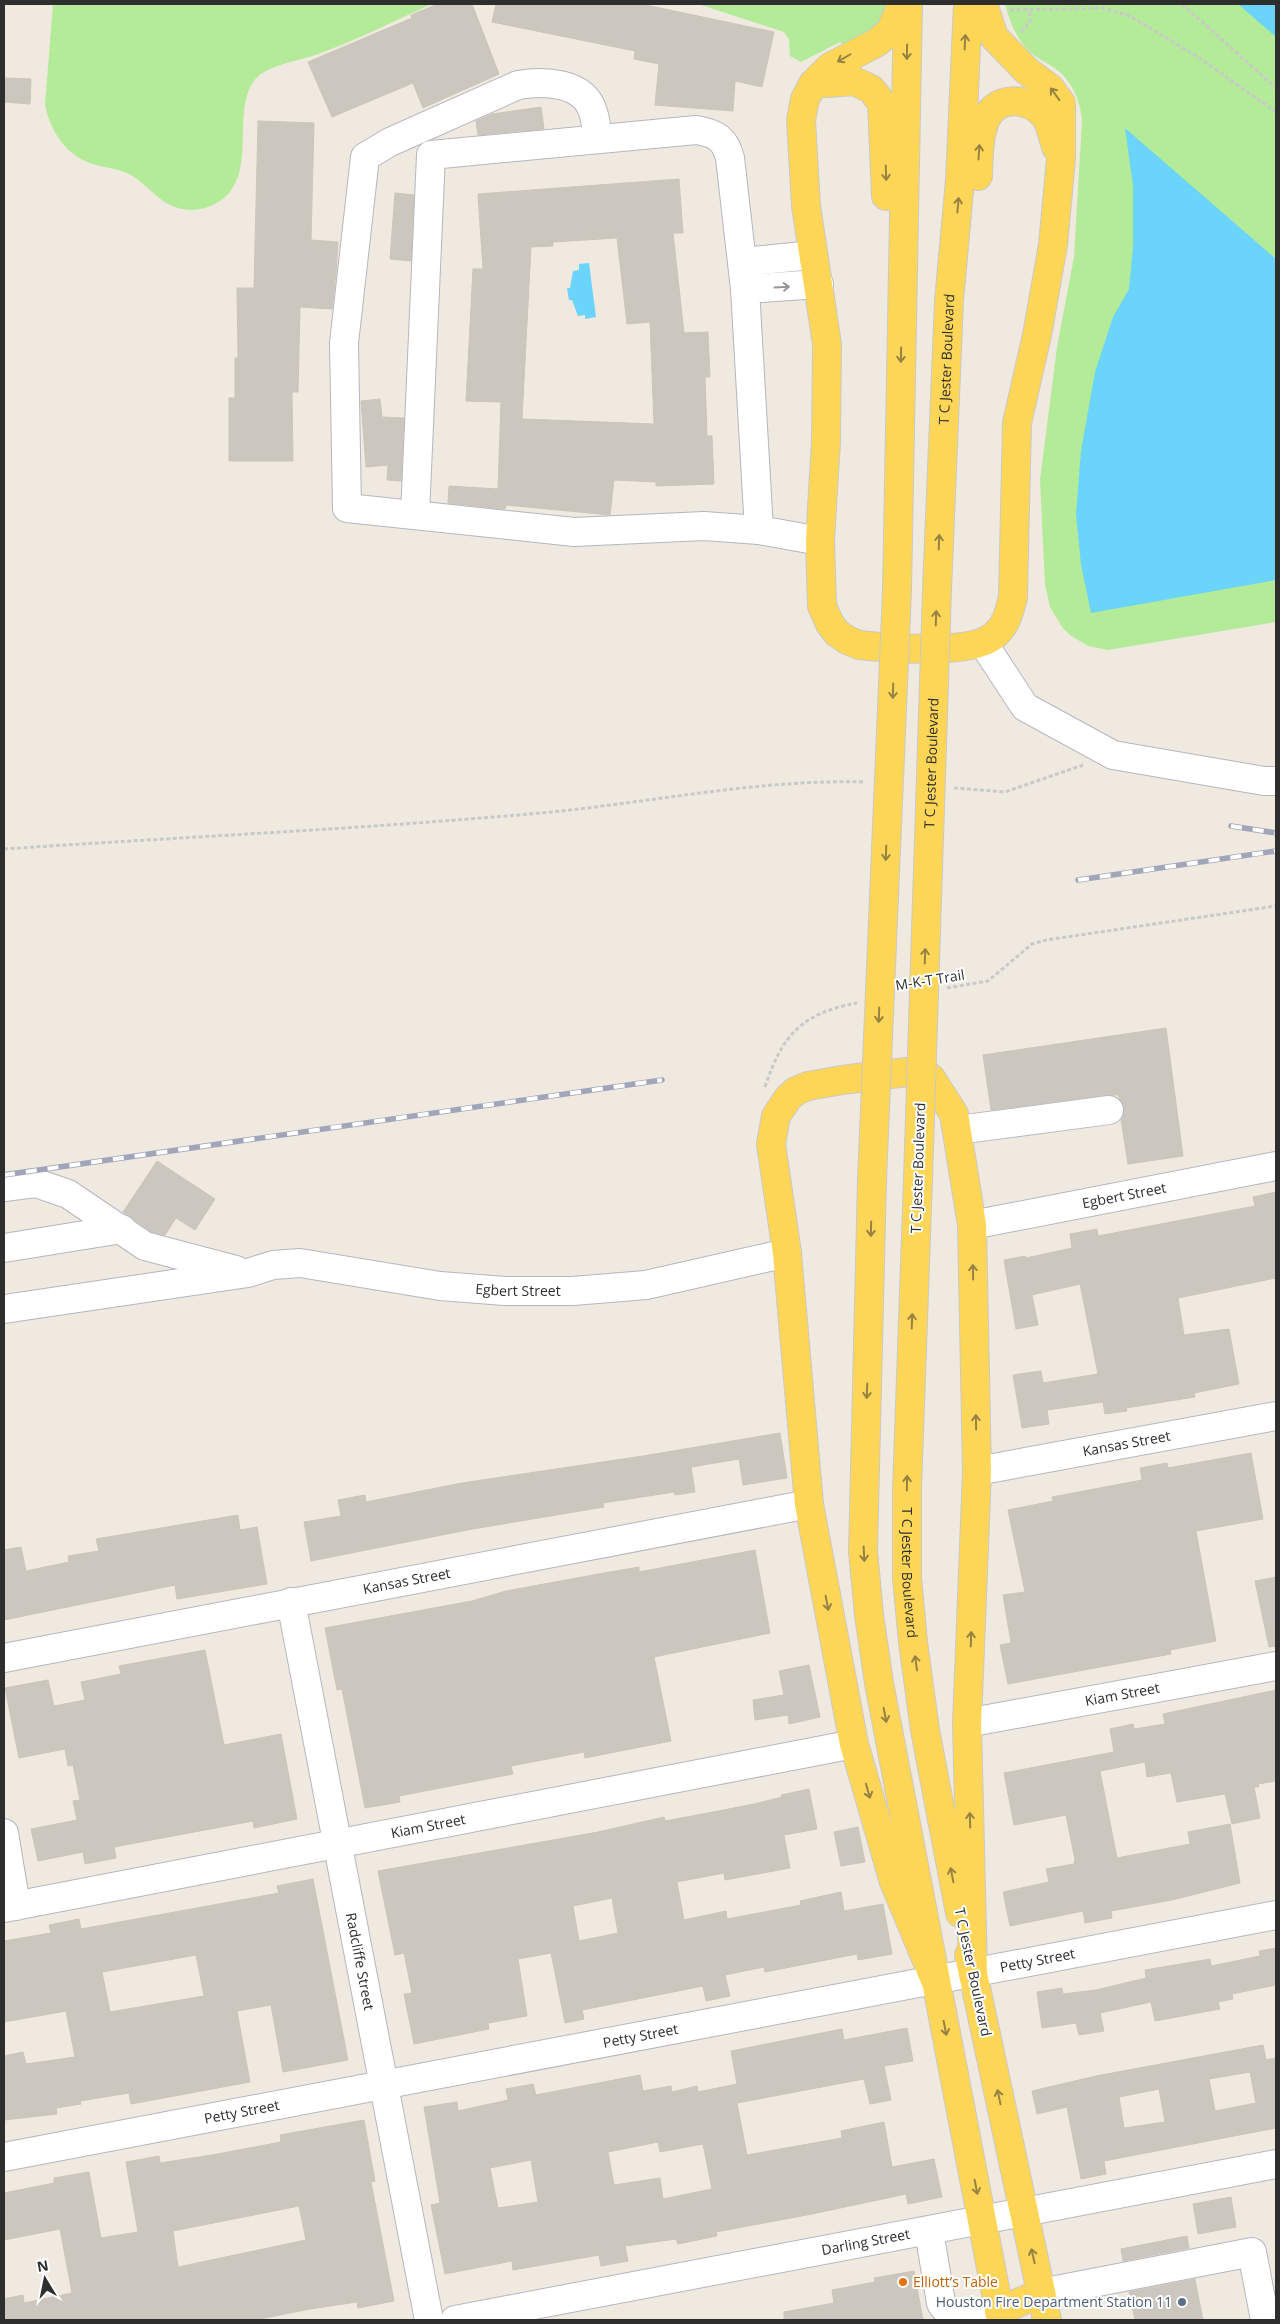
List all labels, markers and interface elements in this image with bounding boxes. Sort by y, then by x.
one-way arrow [961,35,970,51]
one-way arrow [902,44,912,60]
one-way arrow [838,54,852,64]
one-way arrow [1050,87,1060,101]
one-way arrow [975,144,984,160]
one-way arrow [881,164,891,181]
one-way arrow [953,197,962,213]
one-way arrow [774,282,790,291]
street label: T C Jester Boulevard [934,293,959,425]
one-way arrow [896,346,906,363]
one-way arrow [935,534,944,550]
one-way arrow [932,610,941,626]
one-way arrow [888,682,898,698]
street label: T C Jester Boulevard [919,697,943,829]
one-way arrow [882,845,891,861]
one-way arrow [921,948,930,964]
street label: M-K-T Trail [894,965,966,994]
one-way arrow [875,1007,884,1023]
street label: T C Jester Boulevard [906,1102,929,1234]
street label: Egbert Street [1080,1178,1168,1212]
one-way arrow [866,1220,876,1237]
one-way arrow [968,1264,978,1280]
street label: Egbert Street [475,1279,561,1300]
one-way arrow [907,1313,917,1329]
one-way arrow [862,1383,871,1399]
one-way arrow [971,1415,981,1431]
street label: Kansas Street [1081,1426,1172,1460]
one-way arrow [902,1475,912,1492]
street label: T C Jester Boulevard [898,1507,923,1639]
one-way arrow [859,1545,868,1561]
street label: Kansas Street [361,1563,452,1598]
one-way arrow [823,1595,833,1611]
one-way arrow [966,1632,975,1648]
one-way arrow [911,1655,921,1671]
street label: Kiam Street [1083,1678,1161,1710]
one-way arrow [880,1706,890,1722]
one-way arrow [863,1783,873,1799]
street label: Kiam Street [389,1809,467,1842]
one-way arrow [965,1812,974,1828]
one-way arrow [946,1867,956,1883]
street label: T C Jester Boulevard [951,1906,996,2038]
street label: Radcliffe Street [342,1911,379,2012]
street label: Petty Street [998,1943,1077,1976]
street label: Petty Street [601,2019,680,2052]
one-way arrow [940,2020,950,2036]
one-way arrow [994,2089,1003,2105]
street label: Petty Street [202,2095,281,2128]
one-way arrow [971,2179,981,2195]
street label: Darling Street [820,2224,911,2259]
one-way arrow [1028,2248,1037,2264]
north arrow [20,2254,70,2304]
text: N [35,2255,50,2276]
place label: Elliott’s Table [913,2272,998,2291]
marker: Elliott’s Table [897,2276,909,2288]
place label: Houston Fire Department Station 11 [936,2292,1172,2311]
marker: Houston Fire Department Station 11 [1176,2296,1188,2308]

